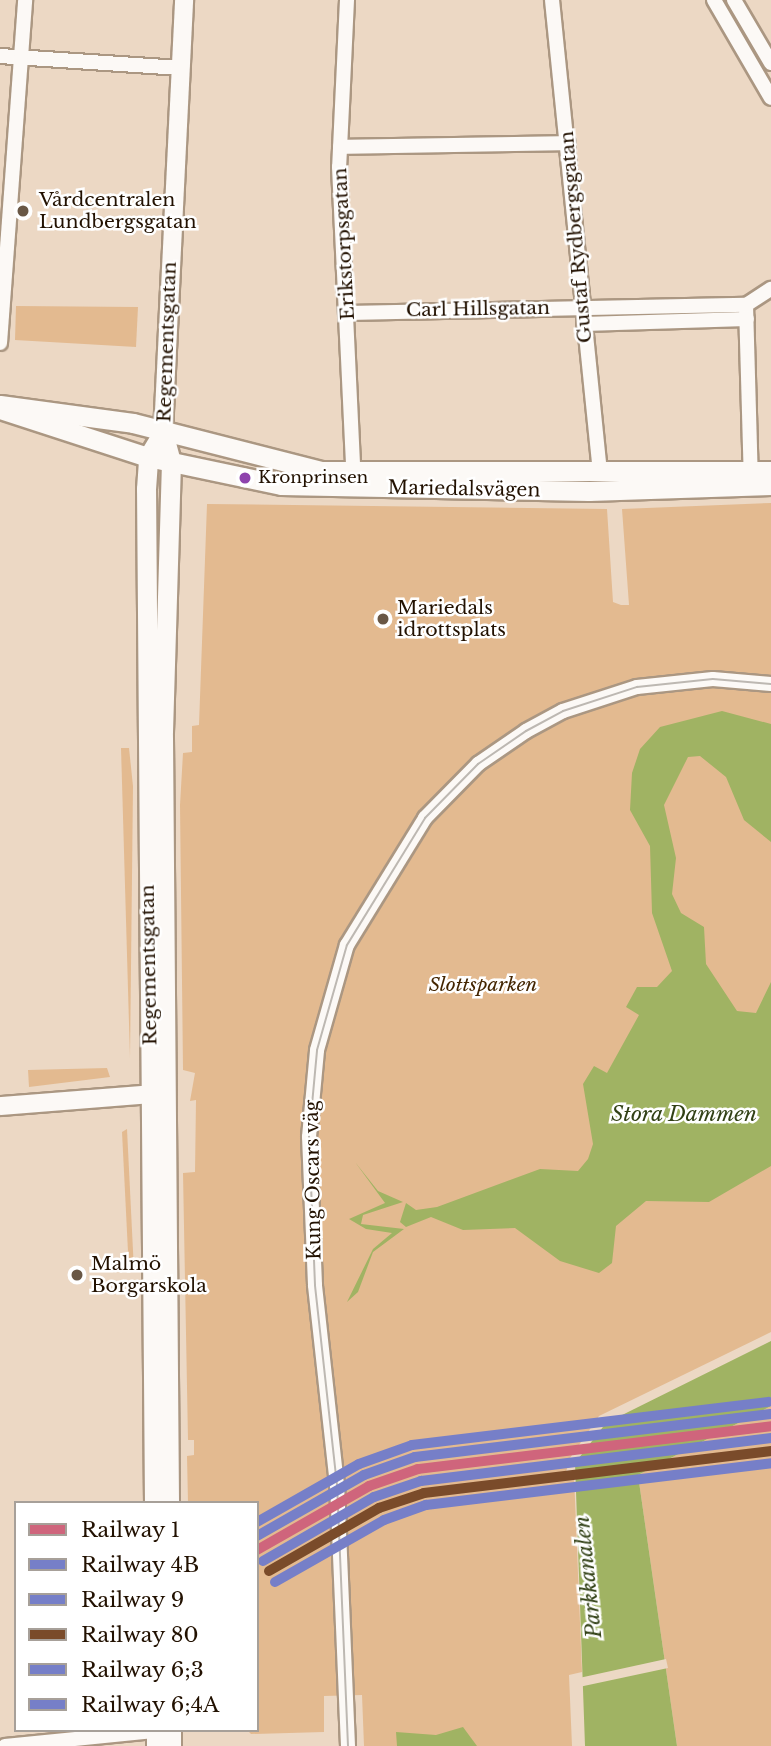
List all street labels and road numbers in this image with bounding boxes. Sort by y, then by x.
street label: Gustaf Rydbergsgatan [555,130,597,344]
street label: Erikstorpsgatan [329,167,359,321]
street label: Regementsgatan [153,261,181,423]
street label: Carl Hillsgatan [406,296,550,322]
street label: Mariedalsvägen [387,476,541,502]
street label: Regementsgatan [136,884,162,1046]
street label: Kung Oscars väg [300,1099,326,1261]

